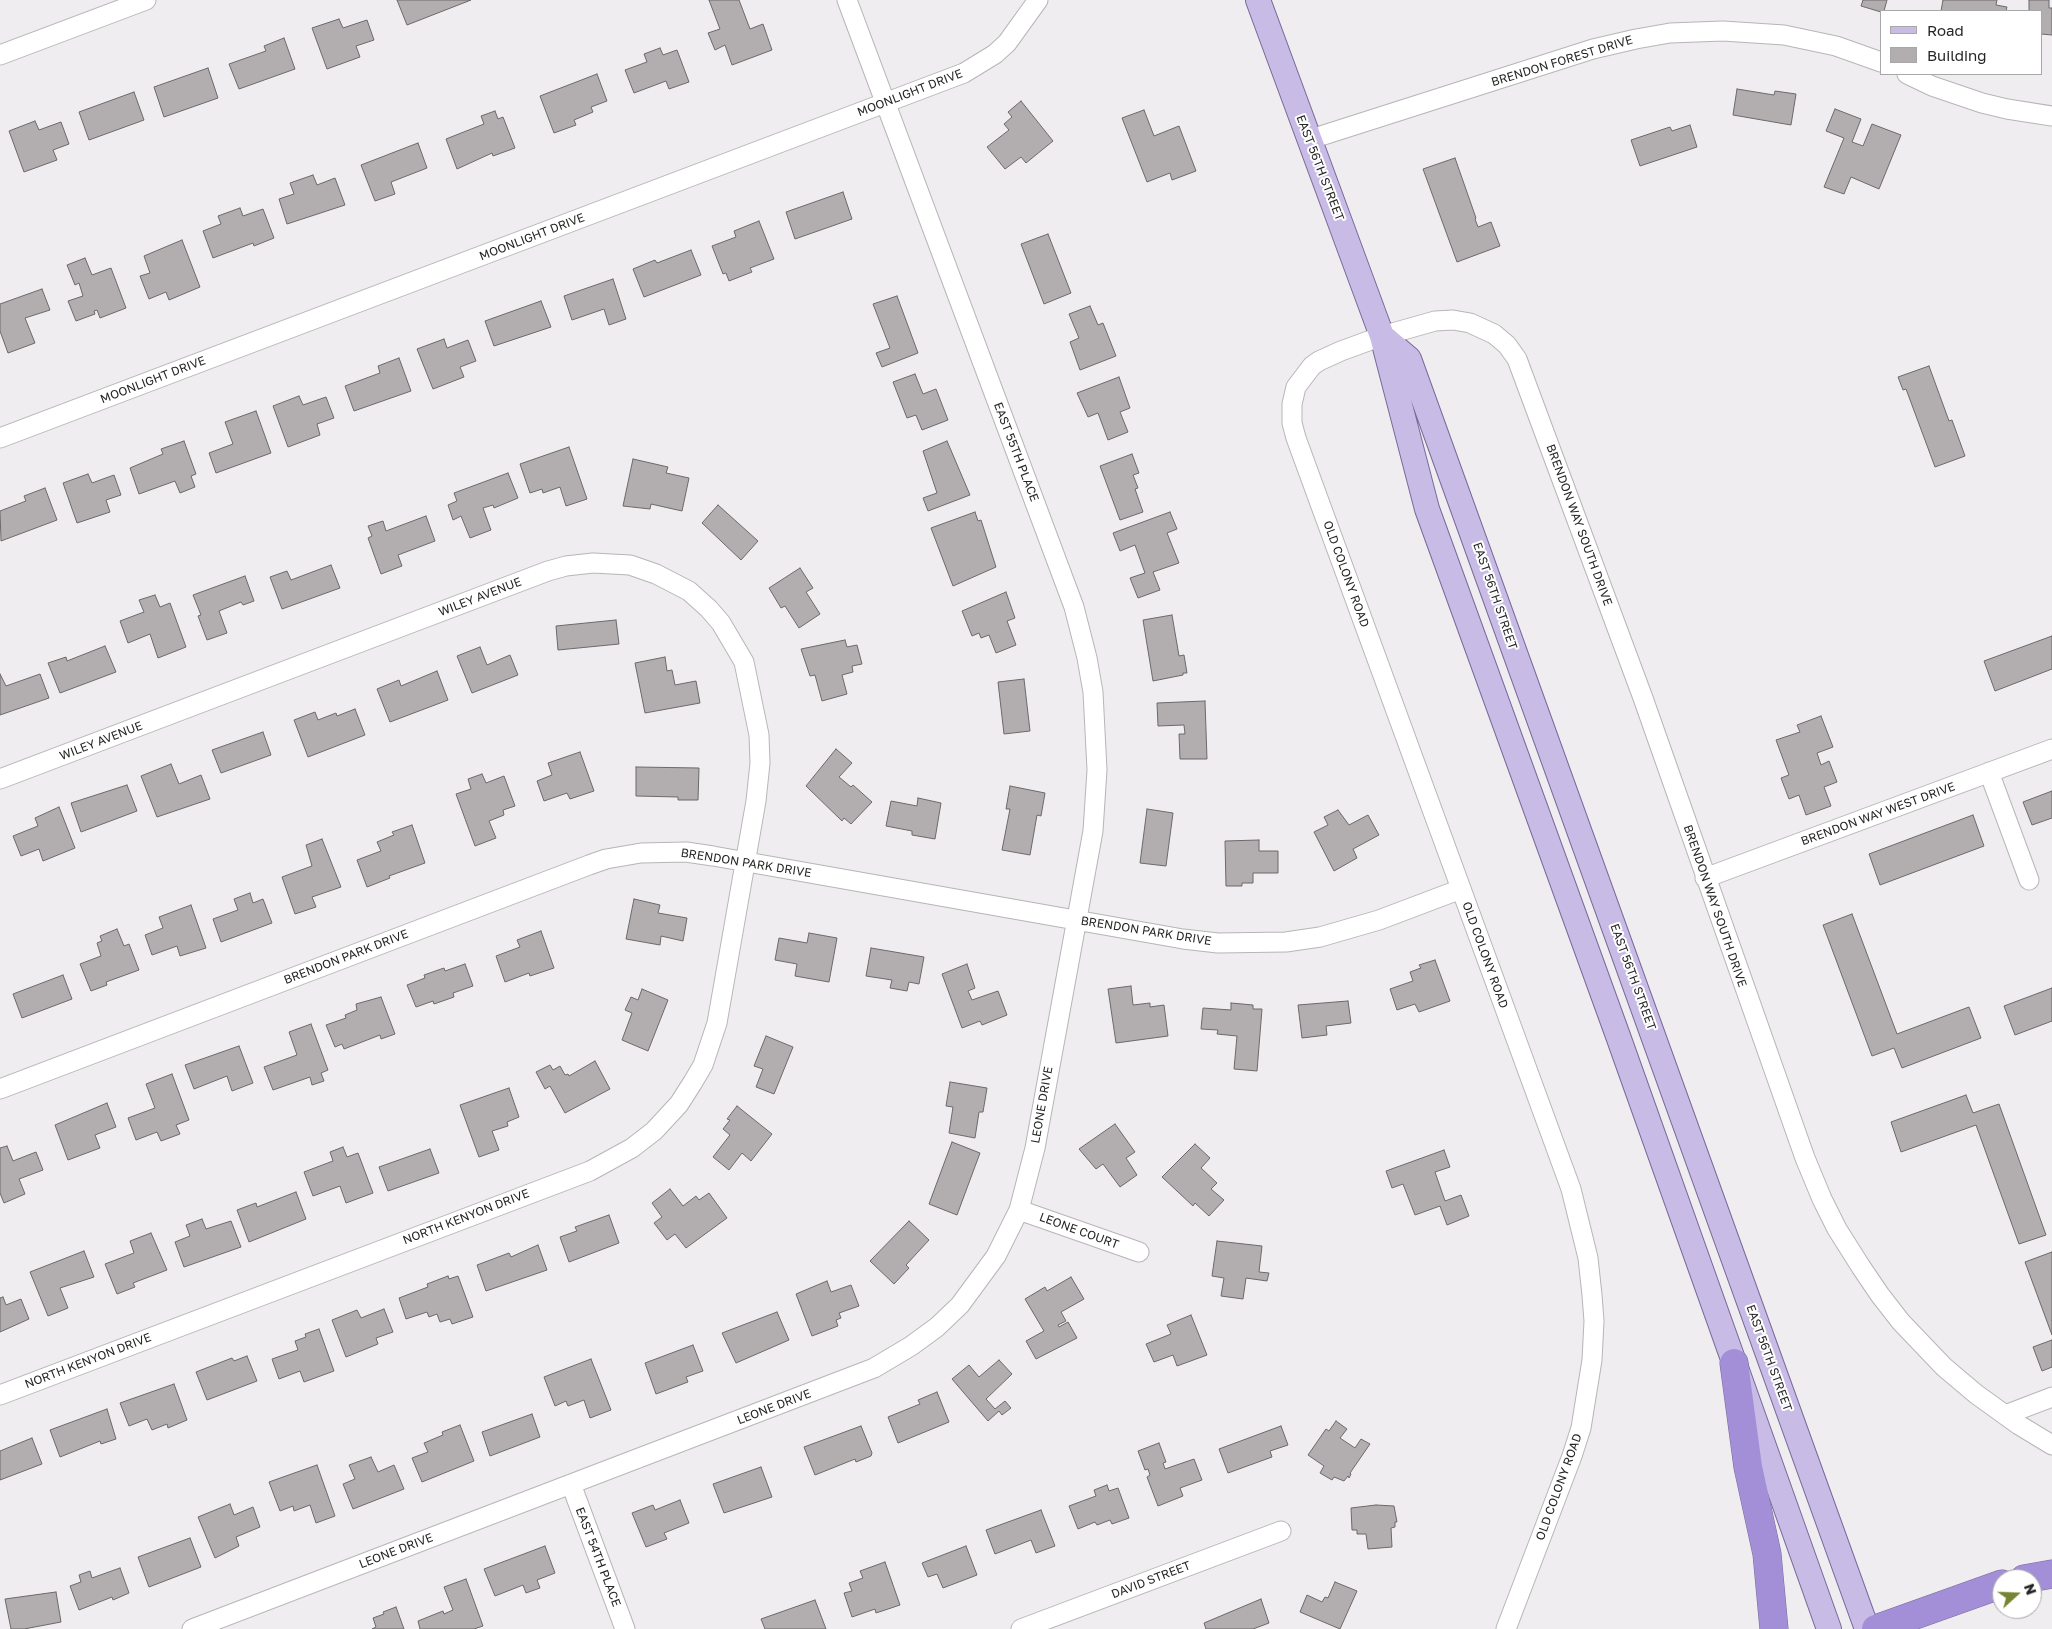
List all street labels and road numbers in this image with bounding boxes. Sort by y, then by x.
street label: BRENDON FOREST DRIVE [1490,33,1634,89]
street label: MOONLIGHT DRIVE [855,66,965,120]
street label: EAST 56TH STREET [1293,113,1347,223]
street label: MOONLIGHT DRIVE [477,210,587,264]
street label: MOONLIGHT DRIVE [98,353,208,407]
street label: EAST 55TH PLACE [990,400,1042,504]
street label: BRENDON WAY SOUTH DRIVE [1543,442,1615,608]
street label: OLD COLONY ROAD [1320,519,1372,629]
street label: EAST 56TH STREET [1470,541,1520,651]
street label: WILEY AVENUE [436,575,524,619]
street label: WILEY AVENUE [57,719,145,763]
street label: BRENDON WAY WEST DRIVE [1799,779,1957,849]
street label: BRENDON WAY SOUTH DRIVE [1680,823,1750,989]
street label: BRENDON PARK DRIVE [680,846,812,880]
street label: OLD COLONY ROAD [1459,900,1511,1010]
street label: BRENDON PARK DRIVE [1080,914,1212,948]
street label: EAST 56TH STREET [1607,922,1659,1032]
street label: BRENDON PARK DRIVE [282,927,410,987]
street label: LEONE DRIVE [1028,1065,1056,1145]
street label: NORTH KENYON DRIVE [401,1186,531,1248]
street label: LEONE COURT [1037,1210,1121,1252]
street label: EAST 56TH STREET [1743,1303,1795,1413]
street label: NORTH KENYON DRIVE [23,1330,153,1392]
street label: LEONE DRIVE [735,1386,813,1428]
street label: OLD COLONY ROAD [1533,1432,1585,1542]
street label: EAST 54TH PLACE [572,1505,624,1609]
street label: LEONE DRIVE [357,1530,435,1572]
street label: DAVID STREET [1109,1558,1193,1602]

